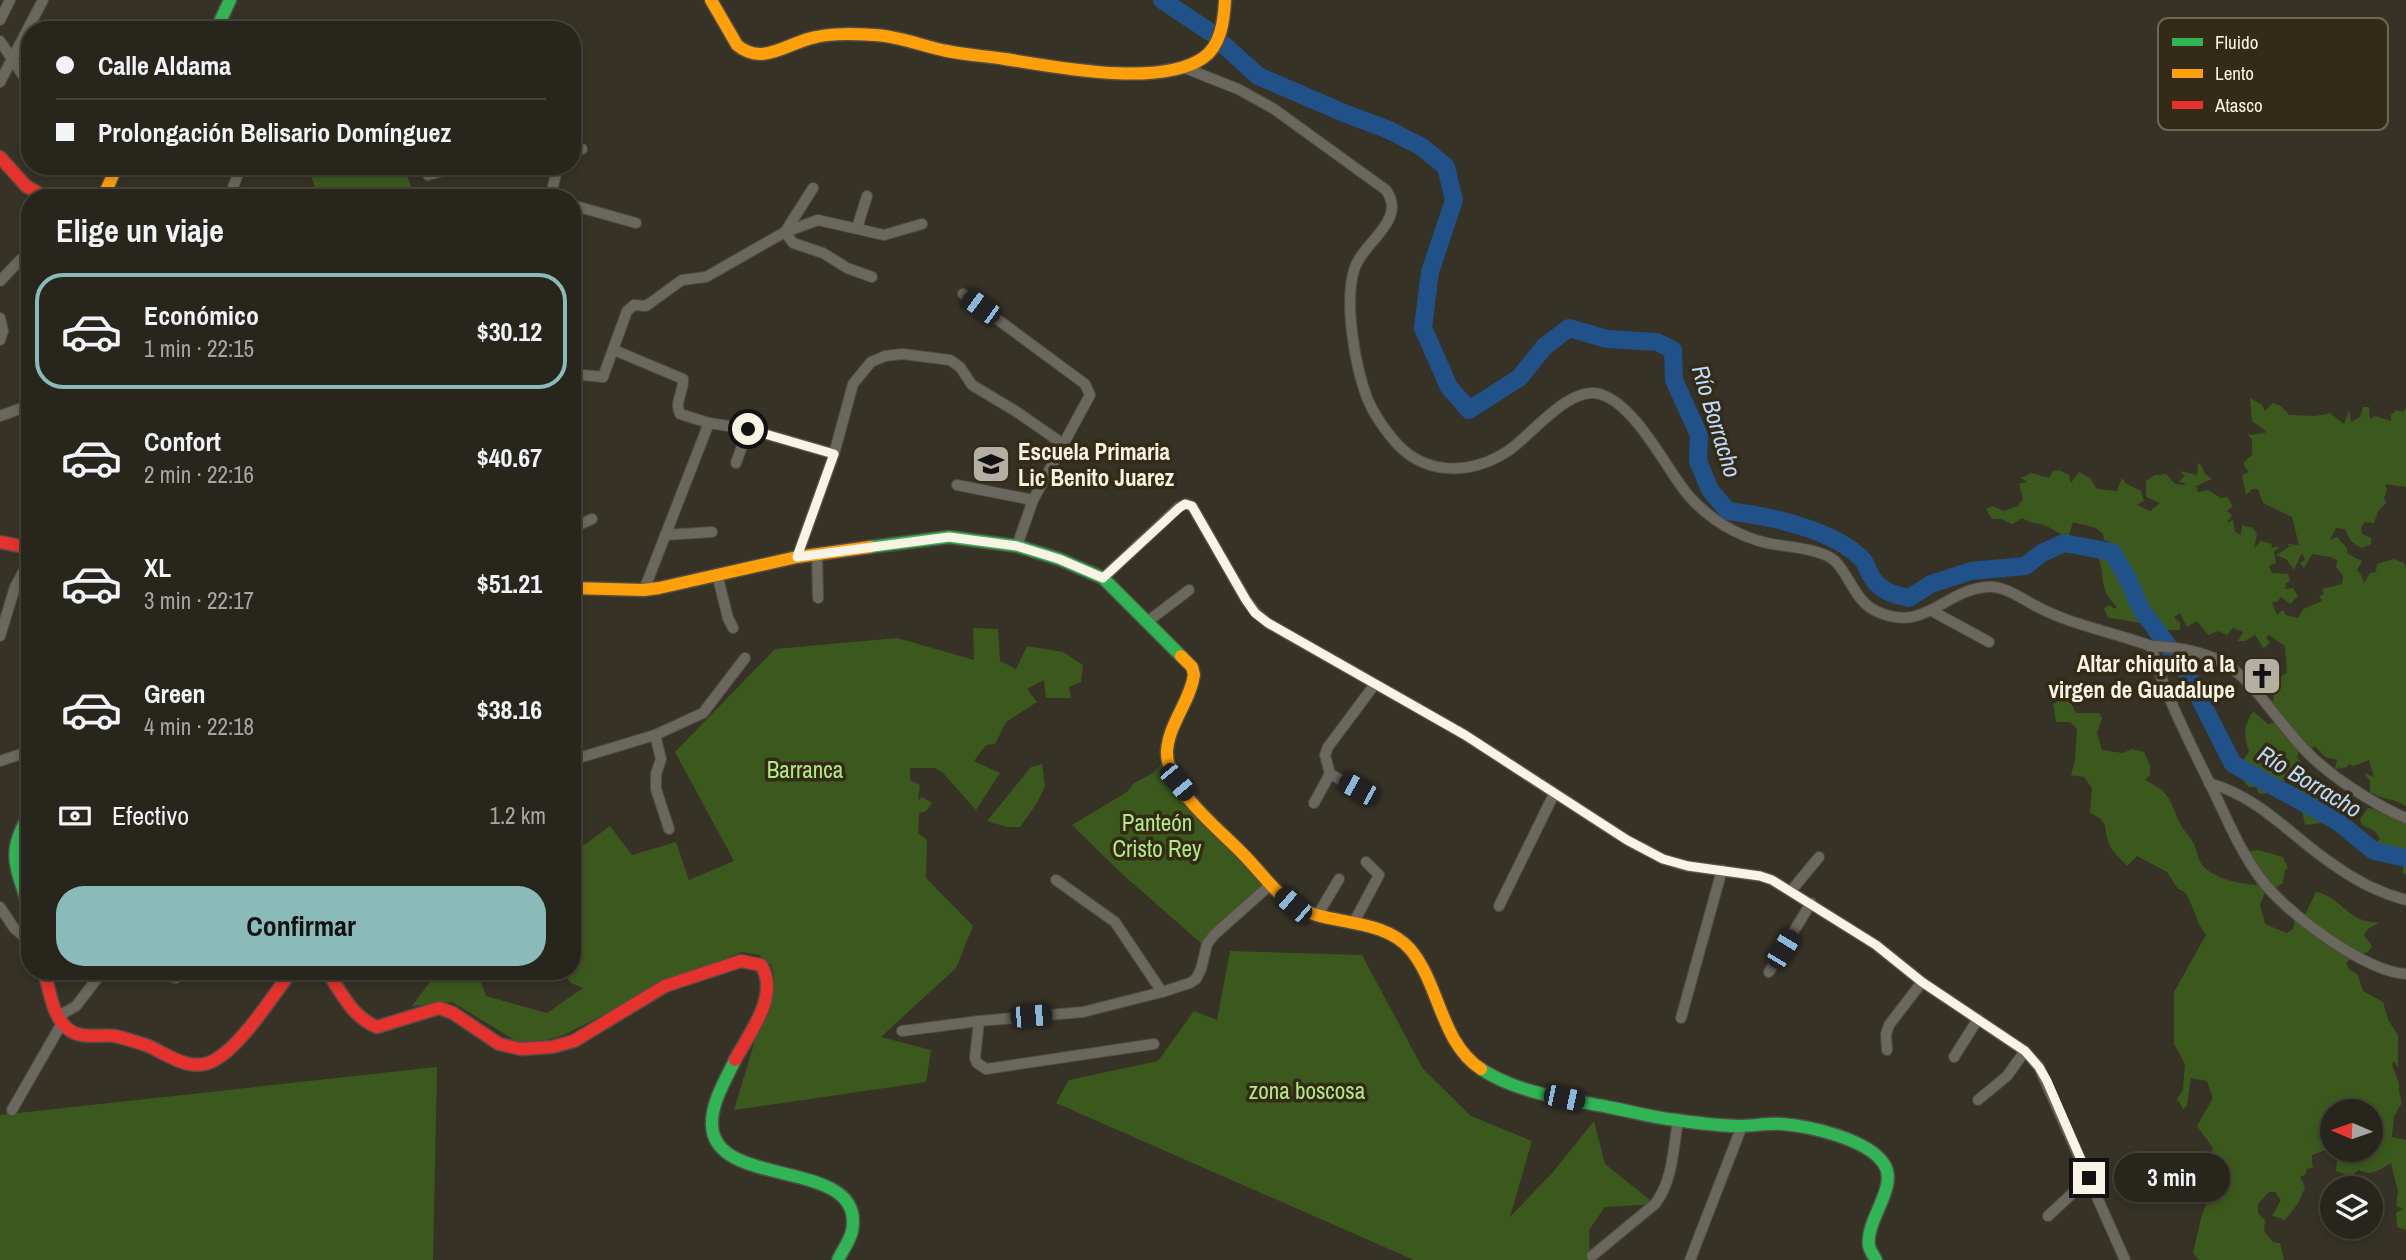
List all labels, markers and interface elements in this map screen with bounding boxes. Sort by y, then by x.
legend [2158,18,2388,130]
text: Fluido [2215,29,2258,55]
text: Calle Aldama [98,48,231,83]
text: Lento [2215,60,2254,86]
text: Atasco [2214,92,2263,118]
text: Prolongación Belisario Domínguez [98,115,451,150]
text: Elige un viaje [56,209,224,252]
car [958,286,1005,328]
text: Económico [144,298,259,333]
icon: car [60,300,123,363]
text: $30.12 [477,314,542,349]
text: 1 min · 22:15 [144,333,254,364]
water label: Río Borracho [1685,361,1749,481]
route start [732,413,764,445]
text: Confort [144,424,221,459]
icon: car [60,426,123,489]
place label: Escuela Primaria Lic Benito Juarez [1018,436,1175,493]
text: $40.67 [477,440,542,475]
school or university icon: Escuela Primaria Lic Benito Juarez [970,443,1012,485]
text: 2 min · 22:16 [144,459,254,490]
text: XL [144,550,171,585]
icon: car [60,552,123,615]
text: $51.21 [477,566,542,601]
text: 3 min · 22:17 [144,585,254,616]
place label: Altar chiquito a la virgen de Guadalupe [2048,648,2236,705]
church icon: Altar chiquito a la virgen de Guadalupe [2241,655,2283,697]
text: Green [144,676,206,711]
icon: car [60,678,123,741]
text: $38.16 [477,692,542,727]
text: 4 min · 22:18 [144,711,254,742]
water label: Río Borracho [2252,737,2368,825]
park label: Barranca [767,754,844,785]
car [1156,759,1199,805]
car [1335,770,1382,808]
icon: cash [56,797,94,835]
text: Efectivo [112,798,189,833]
text: 1.2 km [489,800,546,831]
park label: Panteón Cristo Rey [1112,807,1202,864]
car [1271,883,1316,927]
button: Confirmar [56,886,546,966]
car [1764,926,1803,972]
car [1010,1004,1053,1028]
park label: zona boscosa [1249,1075,1366,1106]
car [1542,1083,1587,1113]
north arrow [2320,1099,2384,1162]
map controls [2320,1099,2383,1239]
callout: 3 min [2114,1154,2229,1202]
route end [2073,1162,2105,1194]
text: 3 min [2147,1162,2197,1193]
button: layers [2320,1176,2383,1239]

